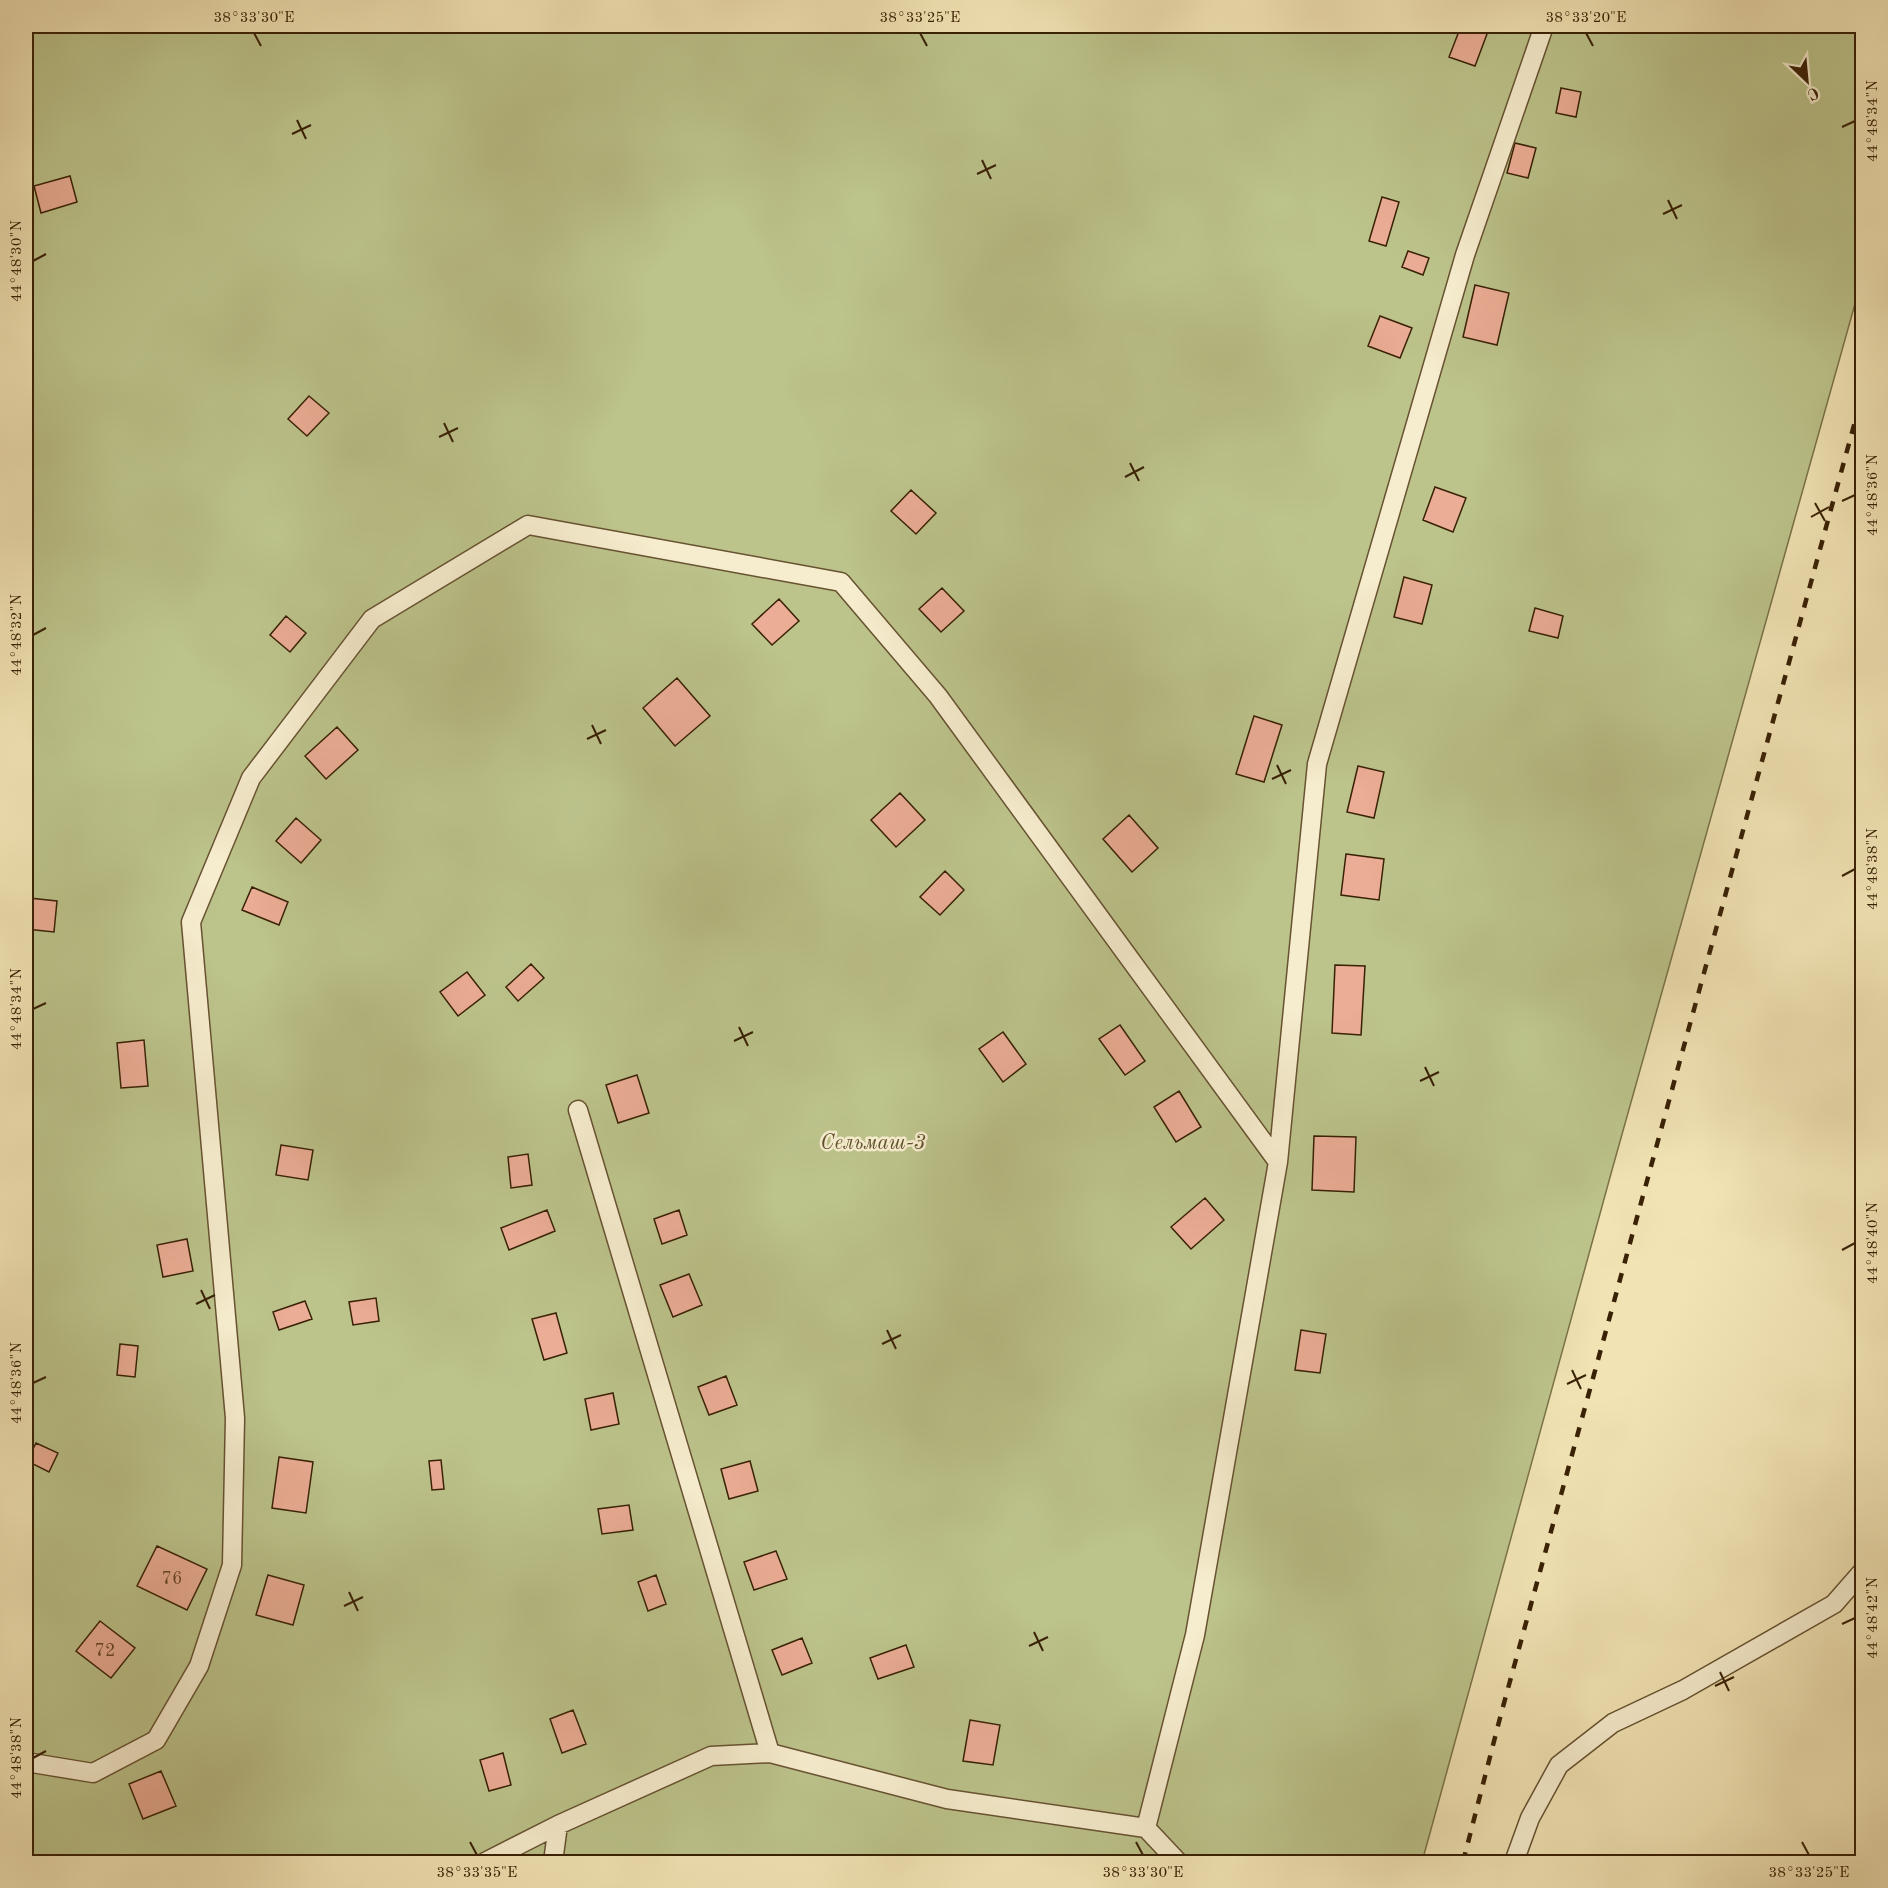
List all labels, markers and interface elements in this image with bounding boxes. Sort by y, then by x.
text: 38°33'30"E [214,11,294,26]
text: 38°33'25"E [880,11,960,26]
text: 38°33'20"E [1546,11,1626,26]
north arrow [1777,51,1837,111]
text: 44°48'34"N [1866,80,1881,162]
text: С [1804,83,1821,102]
text: 44°48'30"N [10,220,25,302]
text: 44°48'36"N [1866,454,1881,536]
text: 44°48'32"N [10,594,25,676]
text: 44°48'38"N [1866,828,1881,910]
text: 44°48'34"N [10,968,25,1050]
park label: Сельмаш-3 [820,1133,926,1154]
text: 44°48'40"N [1866,1202,1881,1284]
text: 44°48'36"N [10,1342,25,1424]
house number: 76 [162,1570,182,1588]
text: 44°48'42"N [1866,1577,1881,1659]
house number: 72 [95,1642,115,1660]
text: 44°48'38"N [10,1717,25,1799]
text: 38°33'35"E [437,1866,517,1881]
text: 38°33'30"E [1103,1866,1183,1881]
text: 38°33'25"E [1769,1866,1849,1881]

